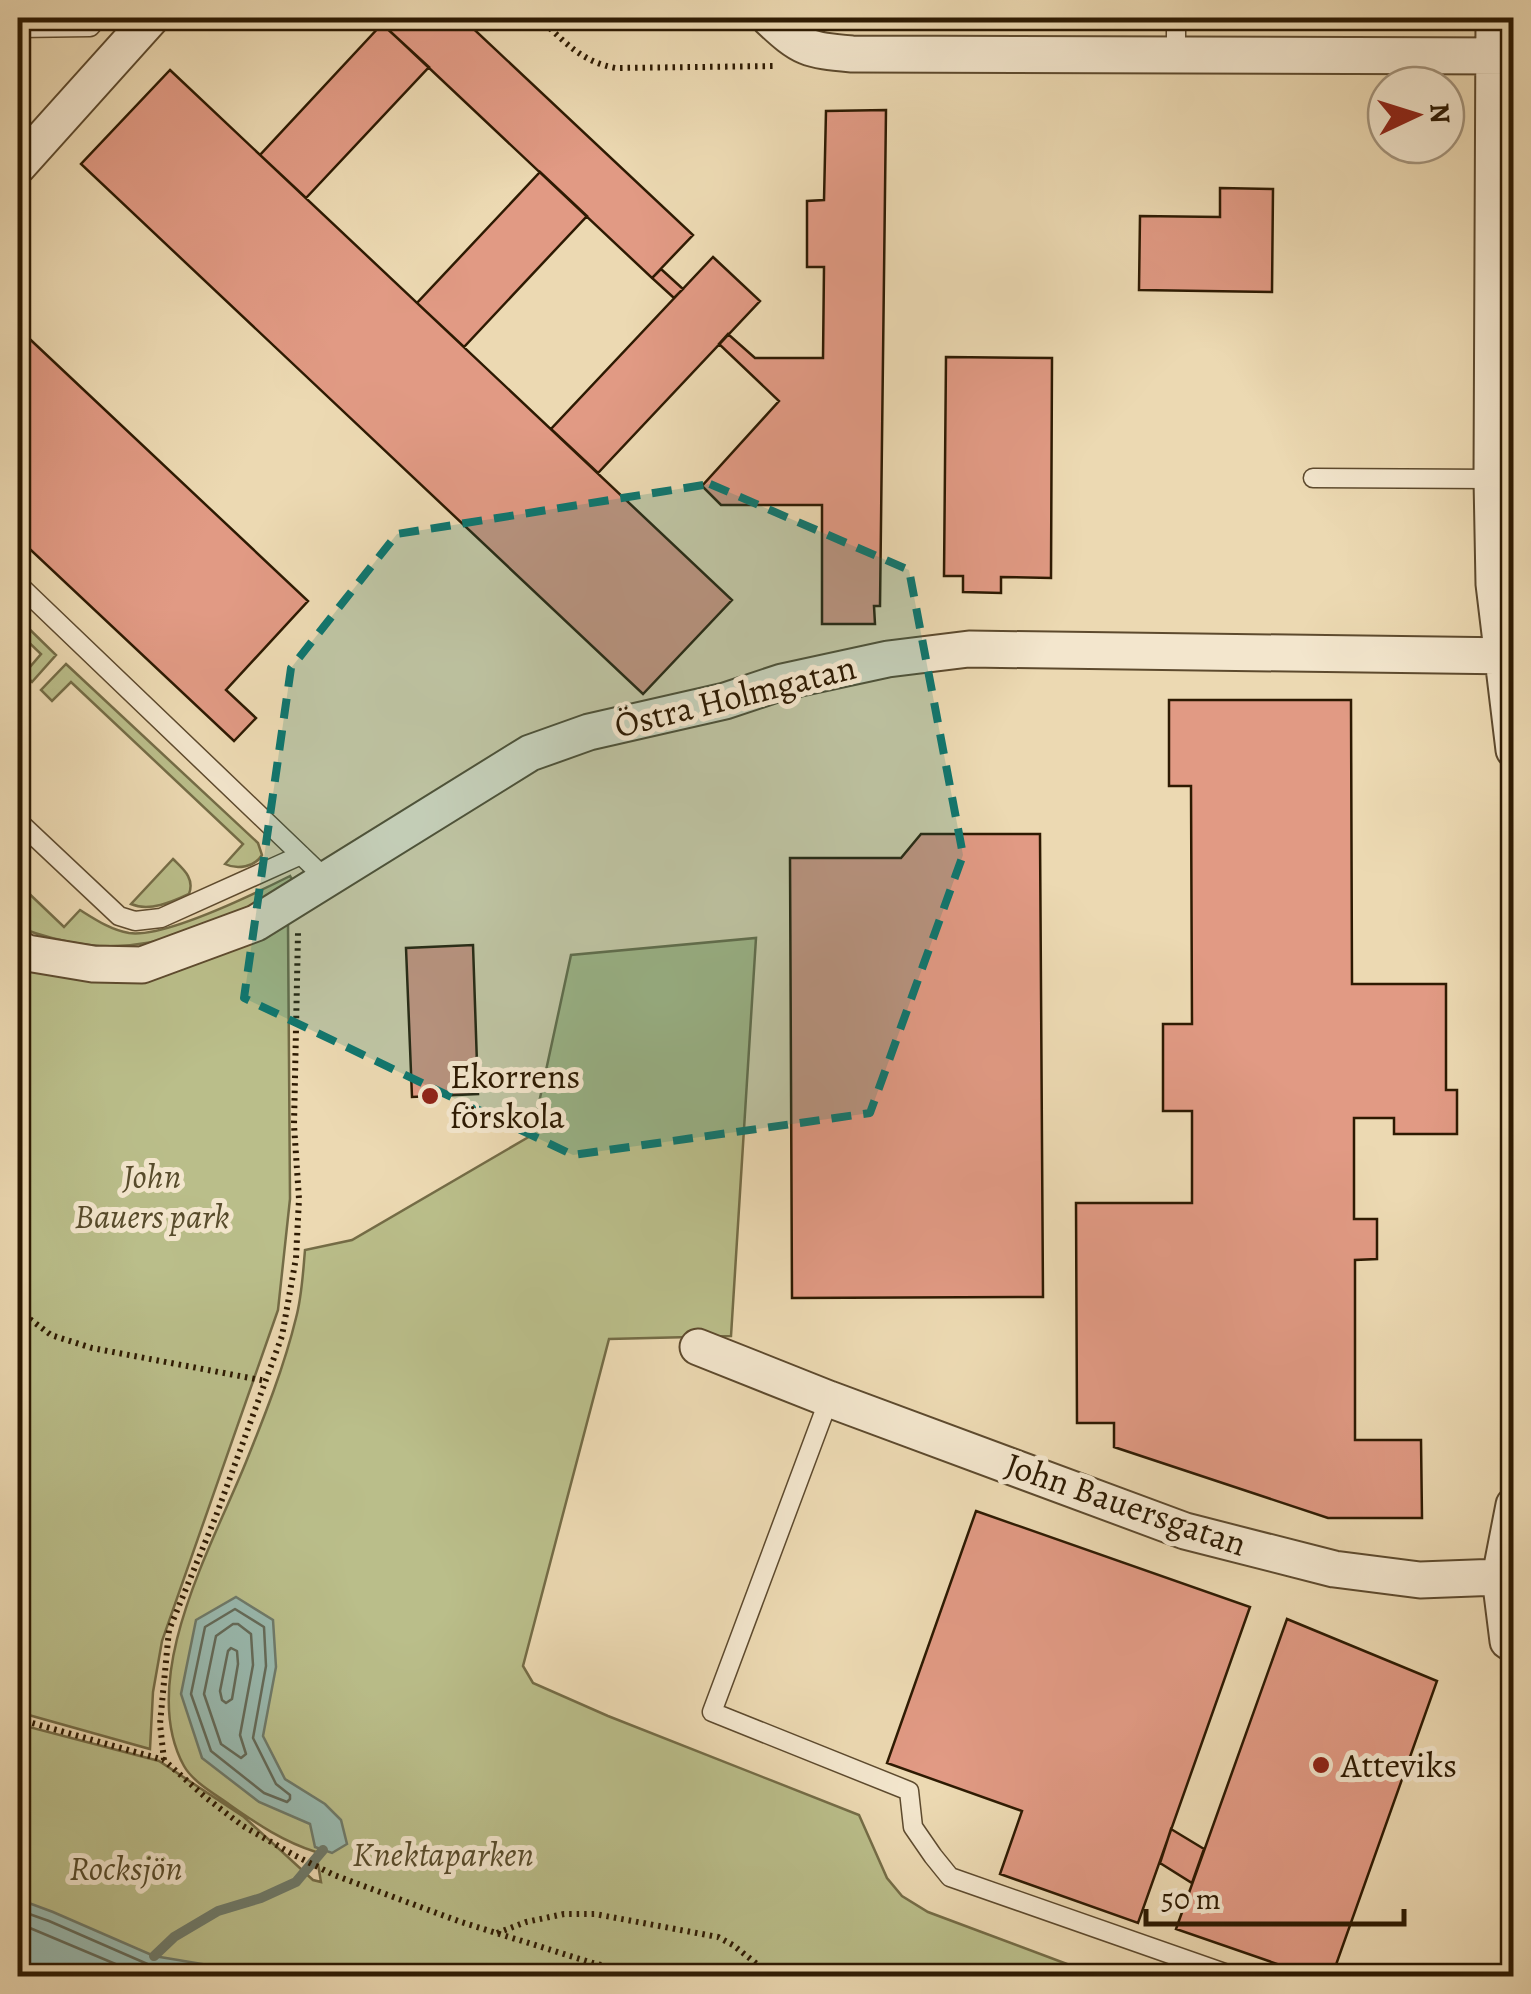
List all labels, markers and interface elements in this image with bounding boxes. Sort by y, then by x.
north arrow [1366,65,1466,165]
text: N [1420,102,1460,125]
street label: Östra Holmgatan [609,643,861,749]
place label: Ekorrens förskola [450,1052,580,1140]
marker: Ekorrens förskola [419,1085,441,1107]
park label: John Bauers park [74,1152,230,1240]
street label: John Bauersgatan [999,1440,1253,1568]
place label: Atteviks [1340,1741,1457,1789]
marker: Atteviks [1310,1754,1332,1776]
park label: Knektaparken [352,1830,534,1878]
park label: Rocksjön [69,1844,183,1892]
scale bar [1146,1864,1404,1926]
text: 50 m [1161,1879,1221,1919]

